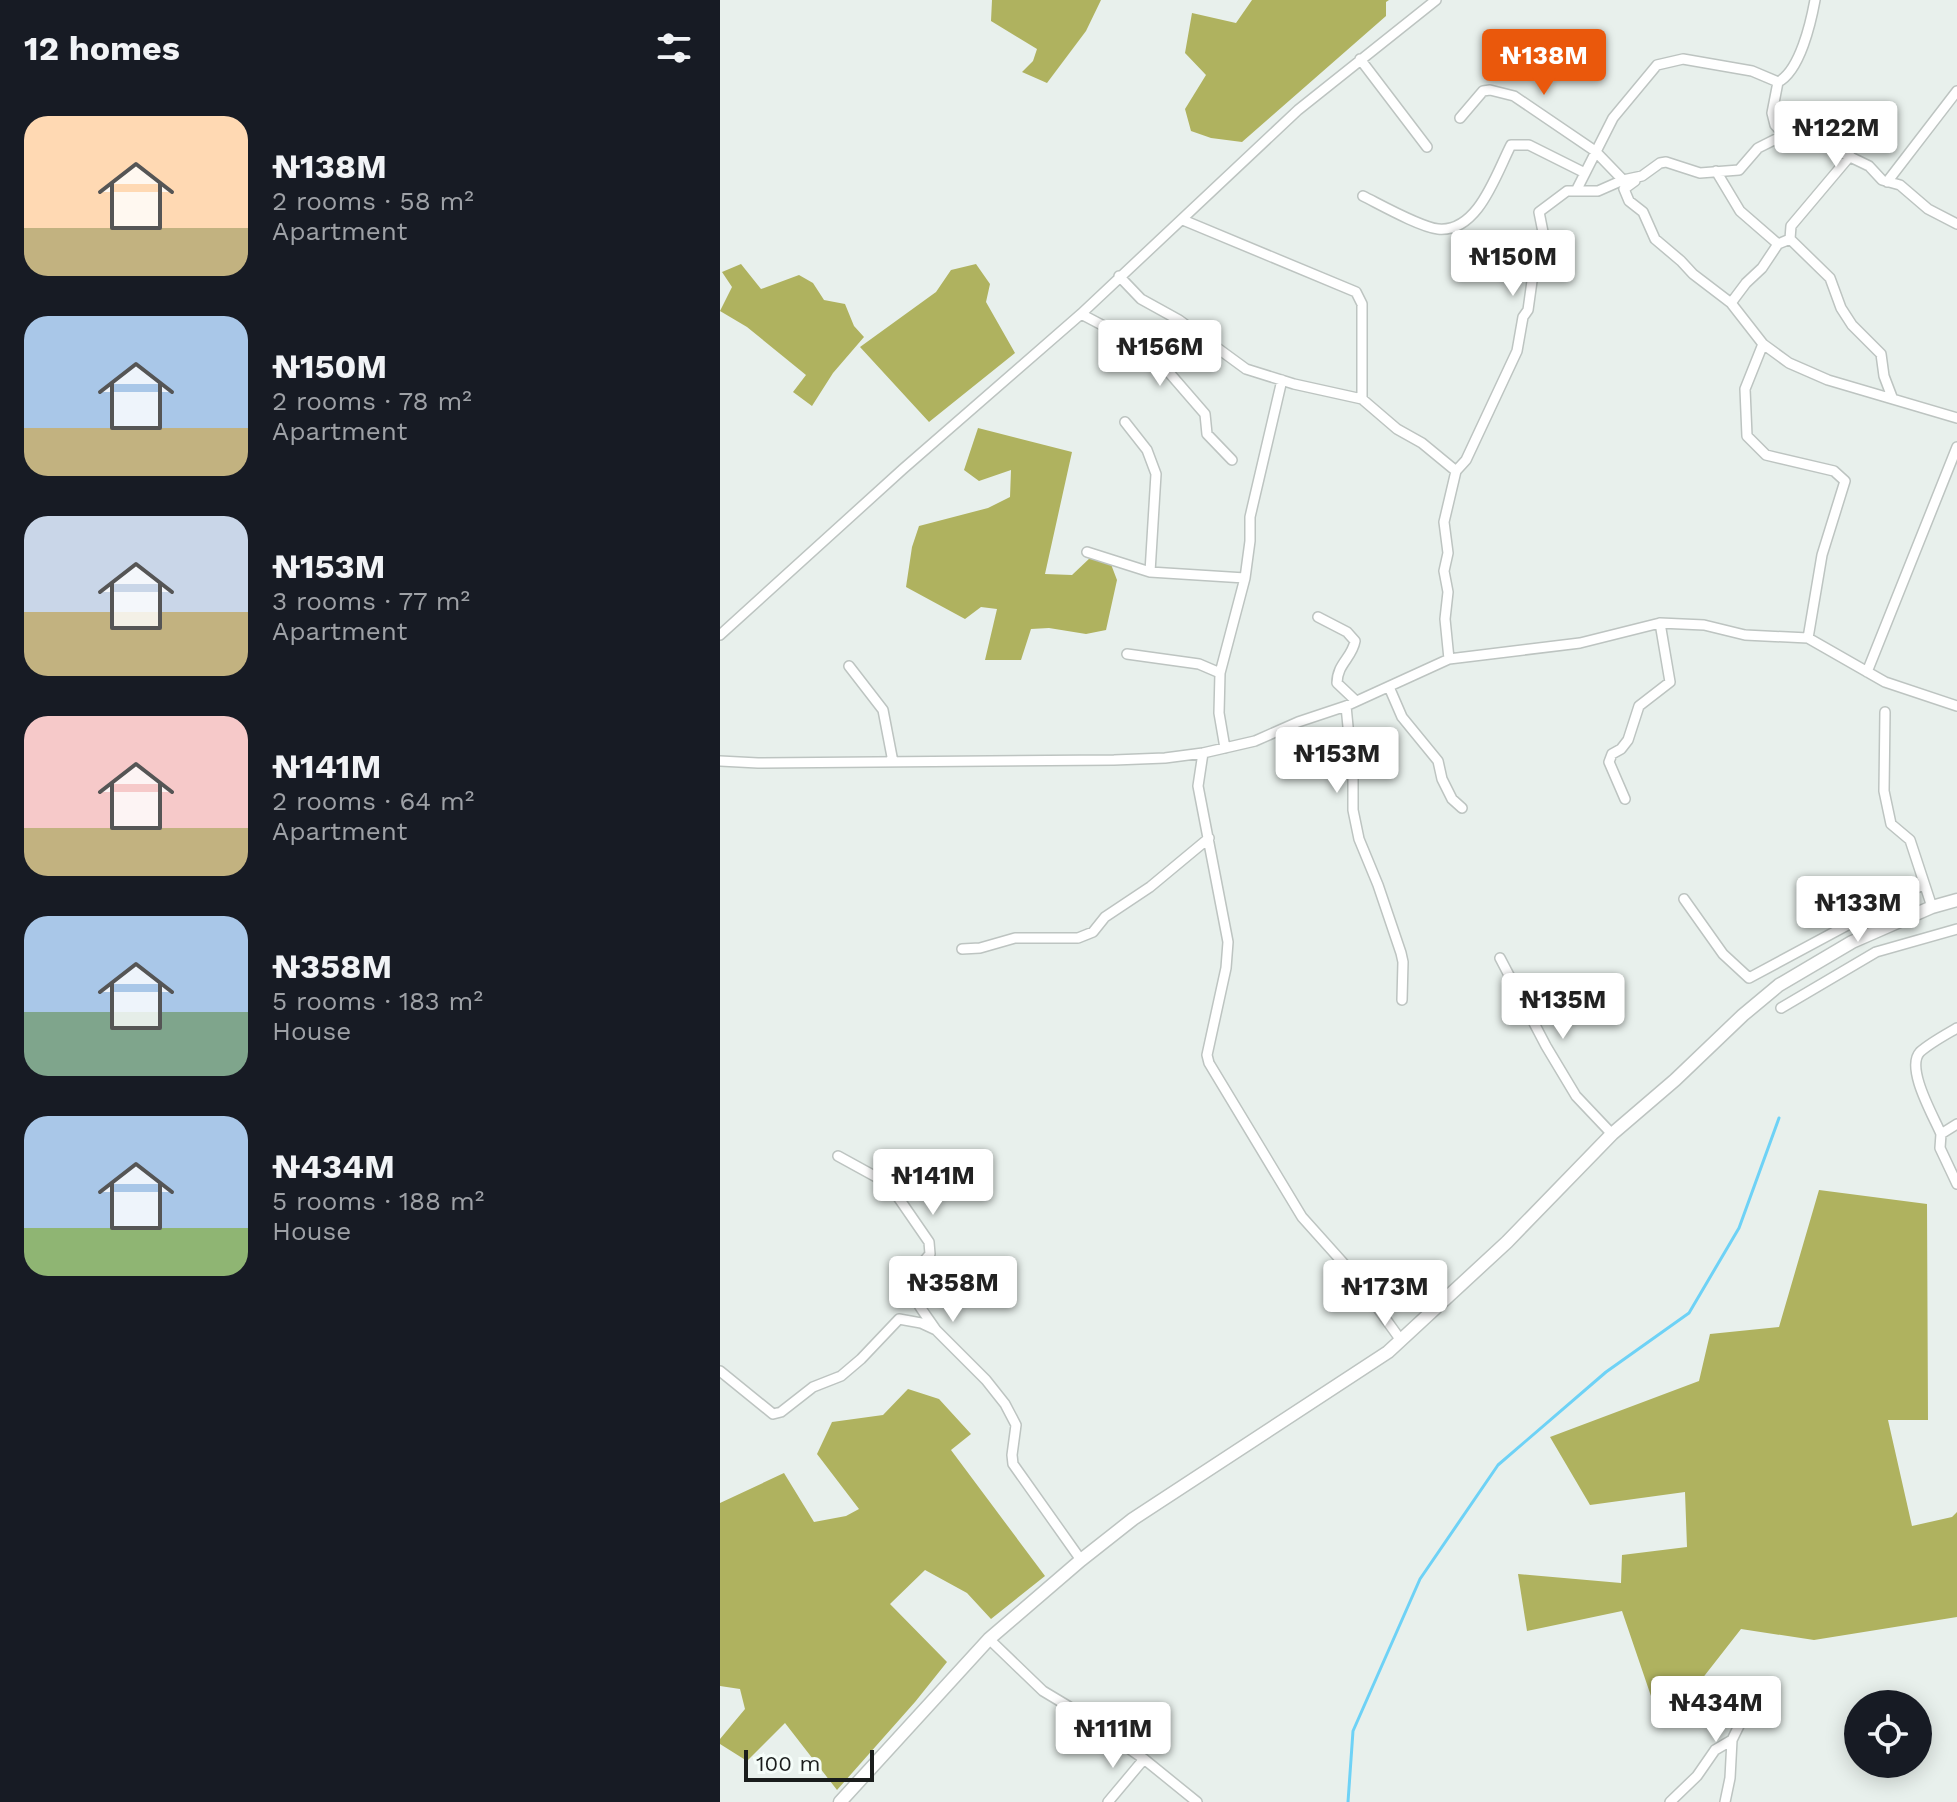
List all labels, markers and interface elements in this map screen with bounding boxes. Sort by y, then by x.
icon: filters [652,26,696,70]
text: 12 homes [24,28,180,68]
pin: ₦138M [1488,29,1600,97]
text: ₦138M [1500,40,1588,70]
pin: ₦122M [1780,101,1892,169]
text: ₦122M [1792,112,1880,142]
text: ₦138M [272,146,387,186]
icon: home [88,148,184,244]
text: 2 rooms · 58 m² [272,186,474,216]
text: Apartment [272,216,408,246]
pin: ₦150M [1457,230,1569,298]
text: ₦150M [1469,241,1557,271]
pin: ₦156M [1104,320,1216,388]
text: ₦156M [1116,331,1204,361]
text: ₦150M [272,346,387,386]
icon: home [88,348,184,444]
text: 2 rooms · 78 m² [272,386,472,416]
text: Apartment [272,416,408,446]
text: ₦153M [272,546,386,586]
icon: home [88,548,184,644]
text: 3 rooms · 77 m² [272,586,470,616]
text: Apartment [272,616,408,646]
pin: ₦153M [1281,727,1393,795]
text: ₦153M [1294,738,1380,768]
text: ₦141M [272,746,381,786]
icon: home [88,748,184,844]
text: 2 rooms · 64 m² [272,786,474,816]
text: Apartment [272,816,408,846]
pin: ₦133M [1802,876,1914,944]
text: ₦133M [1814,887,1902,917]
text: ₦358M [272,946,392,986]
icon: home [88,948,184,1044]
pin: ₦135M [1507,973,1619,1041]
text: ₦135M [1520,984,1606,1014]
text: 5 rooms · 183 m² [272,986,483,1016]
text: House [272,1016,351,1046]
text: ₦434M [272,1146,395,1186]
icon: home [88,1148,184,1244]
pin: ₦141M [877,1149,989,1217]
text: ₦141M [891,1160,975,1190]
text: 5 rooms · 188 m² [272,1186,484,1216]
text: House [272,1216,351,1246]
pin: ₦358M [897,1256,1009,1324]
pin: ₦173M [1329,1260,1441,1328]
text: ₦358M [907,1267,999,1297]
text: ₦173M [1341,1271,1429,1301]
pin: ₦434M [1660,1676,1772,1744]
text: ₦434M [1669,1687,1763,1717]
map controls [1844,1690,1932,1778]
button: locate [1844,1690,1932,1778]
pin: ₦111M [1057,1702,1169,1770]
text: ₦111M [1074,1713,1152,1743]
scale bar [744,1746,874,1782]
text: 100 m [756,1751,820,1776]

